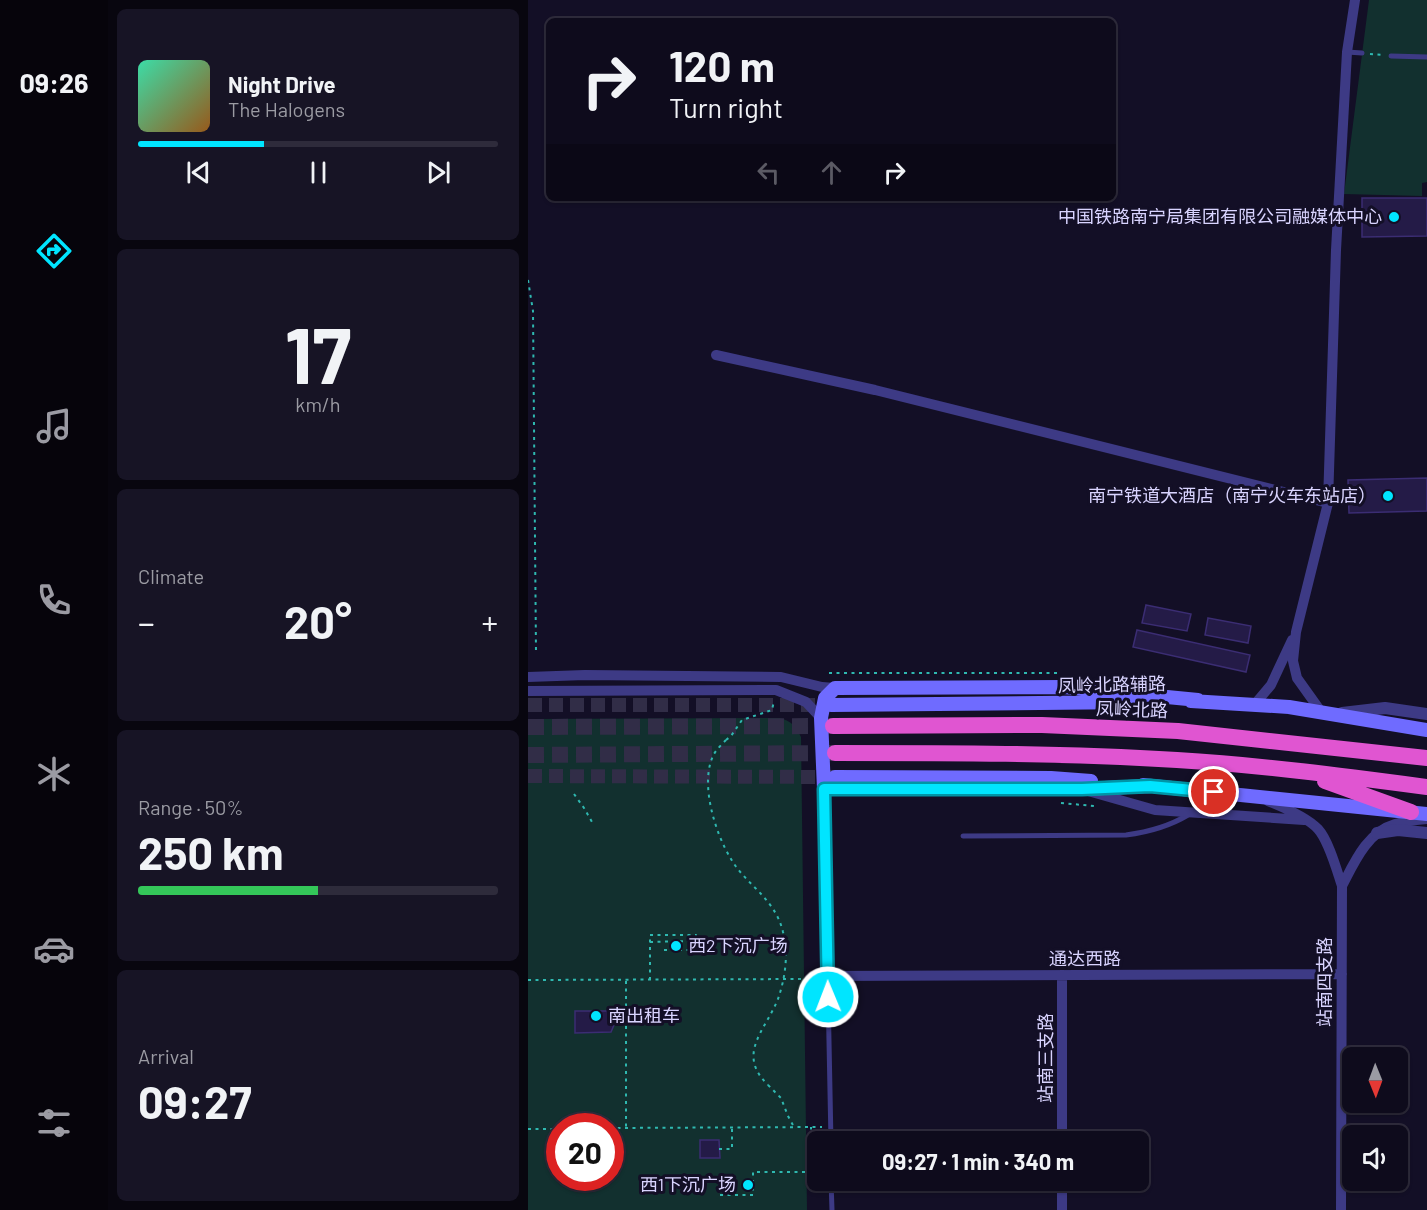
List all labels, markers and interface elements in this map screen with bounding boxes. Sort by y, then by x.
text: 120 m [669,40,775,90]
icon: right [570,42,648,120]
text: 09:26 [19,66,89,98]
text: Night Drive [228,71,336,97]
text: Turn right [669,91,783,123]
text: The Halogens [228,97,345,121]
icon: previous [182,156,215,189]
icon: pause [302,156,335,189]
icon: next [422,156,455,189]
icon: left [752,156,785,189]
icon: ahead [815,156,848,189]
icon: right [878,156,911,189]
place label: 中国铁路南宁局集团有限公司融媒体中心 [1058,205,1382,227]
marker: 中国铁路南宁局集团有限公司融媒体中心 [1387,210,1401,224]
icon: directions [33,230,75,272]
text: 17 [285,306,351,400]
text: km/h [295,392,341,416]
icon: music [33,405,75,447]
place label: 南宁铁道大酒店（南宁火车东站店） [1088,484,1376,506]
marker: 南宁铁道大酒店（南宁火车东站店） [1381,489,1395,503]
text: Climate [138,564,204,588]
icon: phone [33,579,75,621]
text: 20° [284,594,352,648]
text: − [138,602,155,642]
text: + [482,602,498,642]
street label: 凤岭北路辅路 [1058,672,1166,696]
street label: 凤岭北路 [1096,697,1168,721]
icon: climate [33,753,75,795]
pin [1188,766,1239,817]
icon: arrive [1197,775,1230,808]
text: Range · 50% [138,795,243,819]
text: 250 km [138,825,284,879]
icon: car [33,928,75,970]
place label: 西2下沉广场 [688,934,788,956]
street label: 站南四支路 [1313,937,1335,1027]
marker: 西2下沉广场 [669,939,683,953]
street label: 通达西路 [1049,947,1121,969]
position arrow [796,965,860,1029]
place label: 南出租车 [608,1004,680,1026]
marker: 南出租车 [589,1009,603,1023]
street label: 站南三支路 [1034,1013,1056,1103]
text: Arrival [138,1044,194,1068]
north arrow [1342,1047,1408,1113]
map controls [1342,1047,1408,1191]
text: 09:27 [138,1074,251,1128]
icon: filters [33,1102,75,1144]
speed limit sign: 20 [546,1113,624,1191]
button: sound [1342,1125,1408,1191]
text: 09:27 · 1 min · 340 m [882,1148,1074,1174]
place label: 西1下沉广场 [640,1173,736,1195]
marker: 西1下沉广场 [741,1178,755,1192]

